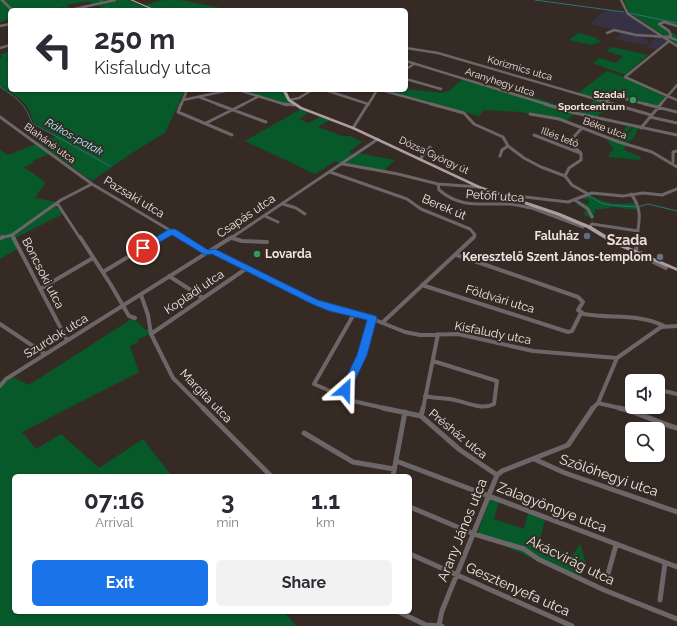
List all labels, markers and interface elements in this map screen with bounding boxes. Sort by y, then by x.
text: 250 m [94,23,175,56]
icon: left [28,24,80,76]
street label: Korizmics utca [486,53,554,83]
text: Kisfaludy utca [94,57,211,78]
street label: Aranyhegy utca [464,66,536,98]
place label: Szadai Sportcentrum [558,89,625,112]
marker: Szadai Sportcentrum [628,95,638,105]
street label: Béke utca [581,115,629,141]
water label: Rákos-patak [43,116,105,158]
street label: Blaháné utca [22,121,78,165]
street label: Illés tető [540,125,580,149]
street label: Dózsa György út [397,134,471,176]
street label: Pazsaki utca [101,173,167,221]
street label: Petőfi utca [465,187,525,205]
street label: Csapás utca [214,191,278,241]
street label: Berek út [420,191,468,223]
place label: Faluház [534,229,579,243]
pin [126,231,160,265]
marker: Faluház [582,231,592,241]
district label: Szada [607,232,647,248]
street label: Boncsoki utca [19,235,67,311]
icon: arrive [132,237,154,259]
place label: Lovarda [265,247,312,261]
marker: Lovarda [252,249,262,259]
place label: Keresztelő Szent János-templom [462,250,652,264]
marker: Keresztelő Szent János-templom [655,252,665,262]
street label: Kopladi utca [161,267,227,317]
street label: Földvári utca [464,282,536,316]
street label: Szurdok utca [22,311,90,361]
street label: Kisfaludy utca [453,319,533,347]
street label: Margita utca [177,366,235,426]
position arrow [324,369,366,411]
map controls [625,374,665,462]
button: sound [625,374,665,414]
street label: Présház utca [426,406,490,462]
button: search [625,422,665,462]
street label: Szőlőhegyi utca [558,451,660,499]
street label: Arany János utca [434,476,490,584]
street label: Zalagyöngye utca [495,479,609,535]
text: 07:16 [84,486,145,515]
text: 3 [221,486,234,515]
text: 1.1 [311,486,340,515]
text: Arrival [95,515,133,530]
text: min [217,515,239,530]
text: km [316,515,335,530]
street label: Akácvirág utca [525,532,617,588]
street label: Gesztenyefa utca [464,559,572,619]
button: Exit [32,560,208,606]
button: Share [216,560,392,606]

